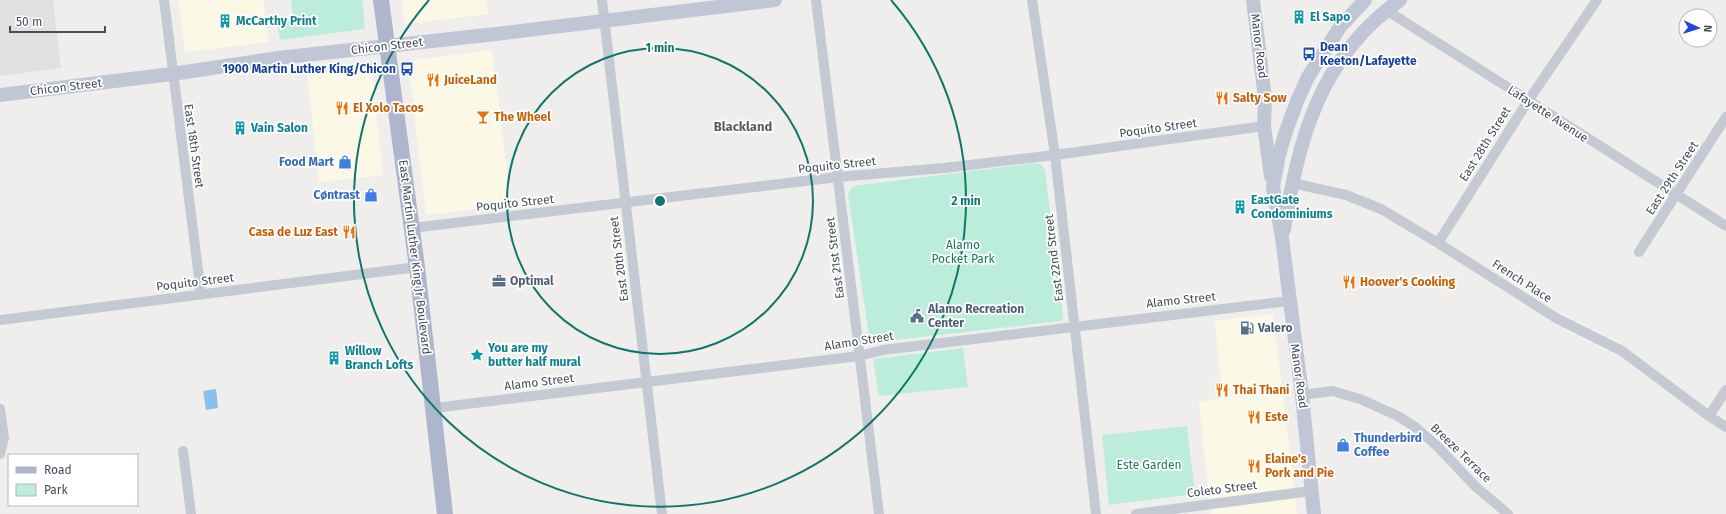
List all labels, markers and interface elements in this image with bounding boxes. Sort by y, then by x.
scale bar [10,8,105,34]
north arrow [1678,8,1718,48]
building icon: El Sapo [1291,9,1307,25]
place label: El Sapo [1310,10,1350,24]
building icon: McCarthy Print [217,13,233,29]
street label: Manor Road [1248,13,1270,79]
place label: McCarthy Print [236,14,317,28]
text: 50 m [16,15,42,29]
text: N [1701,25,1714,33]
street label: Chicon Street [350,35,424,57]
place label: Dean Keeton/Lafayette [1320,40,1417,68]
text: 1 min [646,41,674,55]
bus stop icon: Dean Keeton/Lafayette [1301,46,1317,62]
bus stop icon: 1900 Martin Luther King/Chicon [399,61,415,77]
place label: 1900 Martin Luther King/Chicon [223,62,396,76]
restaurant icon: JuiceLand [425,72,441,88]
place label: JuiceLand [443,73,497,87]
street label: Chicon Street [29,76,103,98]
street label: Lafayette Avenue [1505,83,1591,145]
restaurant icon: Salty Sow [1214,90,1230,106]
place label: Salty Sow [1233,91,1286,105]
restaurant icon: El Xolo Tacos [334,100,350,116]
place label: El Xolo Tacos [353,101,424,115]
street label: East 18th Street [181,103,207,190]
street label: East 28th Street [1456,103,1514,184]
bar icon: The Wheel [475,109,491,125]
place label: The Wheel [494,110,551,124]
street label: Poquito Street [1118,116,1198,140]
district label: Blackland [714,119,772,134]
building icon: Vain Salon [232,120,248,136]
place label: Vain Salon [250,121,308,135]
street label: East 29th Street [1643,138,1701,217]
shop icon: Food Mart [337,154,353,170]
street label: Poquito Street [797,154,877,176]
place label: Food Mart [279,155,334,169]
street label: East Martin Luther King Jr Boulevard [396,159,434,355]
shop icon: Cøntrast [363,187,379,203]
place label: Cøntrast [313,188,360,202]
street label: Poquito Street [475,192,555,214]
place label: EastGate Condominiums [1251,193,1333,221]
centre of rings [653,194,667,208]
text: 2 min [951,194,981,208]
building icon: EastGate Condominiums [1232,199,1248,215]
street label: East 22nd Street [1042,213,1066,302]
street label: East 20th Street [607,215,631,302]
street label: East 21st Street [823,216,847,300]
restaurant icon: Casa de Luz East [341,224,357,240]
place label: Casa de Luz East [249,225,338,239]
park label: Alamo Pocket Park [931,238,995,266]
street label: French Place [1490,257,1554,305]
street label: Poquito Street [155,270,235,294]
office icon: Optimal [491,273,507,289]
place label: Optimal [510,274,554,288]
restaurant icon: Hoover's Cooking [1341,274,1357,290]
place label: Hoover's Cooking [1360,275,1455,289]
street label: Alamo Street [1146,289,1217,311]
place label: Alamo Recreation Center [927,302,1024,330]
public building icon: Alamo Recreation Center [909,308,925,324]
fuel station icon: Valero [1239,320,1255,336]
place label: Valero [1257,321,1292,335]
street label: Alamo Street [823,329,895,353]
place label: You are my butter half mural [487,341,581,369]
street label: Manor Road [1288,343,1310,409]
place label: Willow Branch Lofts [345,344,414,372]
place icon: You are my butter half mural [469,347,485,363]
building icon: Willow Branch Lofts [326,350,342,366]
street label: Alamo Street [503,371,575,393]
restaurant icon: Thai Thani [1214,382,1230,398]
place label: Thai Thani [1233,383,1290,397]
restaurant icon: Este [1246,409,1262,425]
place label: Este [1265,410,1288,424]
street label: Breeze Terrace [1428,421,1494,485]
place label: Thunderbird Coffee [1354,431,1422,459]
shop icon: Thunderbird Coffee [1335,437,1351,453]
place label: Elaine's Pork and Pie [1265,452,1334,480]
legend [8,454,138,506]
park label: Este Garden [1117,458,1181,472]
restaurant icon: Elaine's Pork and Pie [1246,458,1262,474]
text: Road [44,463,72,477]
street label: Coleto Street [1186,478,1258,500]
text: Park [44,483,68,497]

